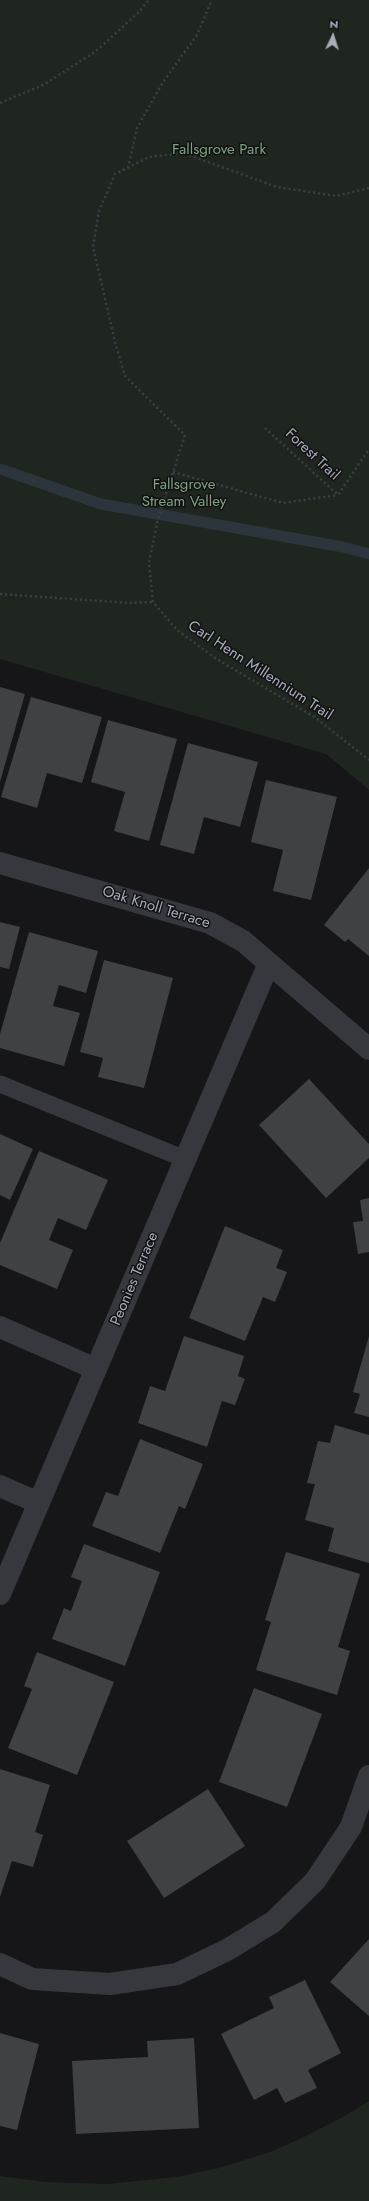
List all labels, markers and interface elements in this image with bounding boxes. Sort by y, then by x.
north arrow [313,16,353,56]
text: N [329,16,339,32]
park label: Fallsgrove Park [172,141,266,159]
street label: Forest Trail [281,425,343,485]
park label: Fallsgrove Stream Valley [142,476,226,511]
street label: Carl Henn Millennium Trail [184,617,336,725]
street label: Oak Knoll Terrace [100,883,212,933]
street label: Peonies Terrace [107,1230,163,1328]

